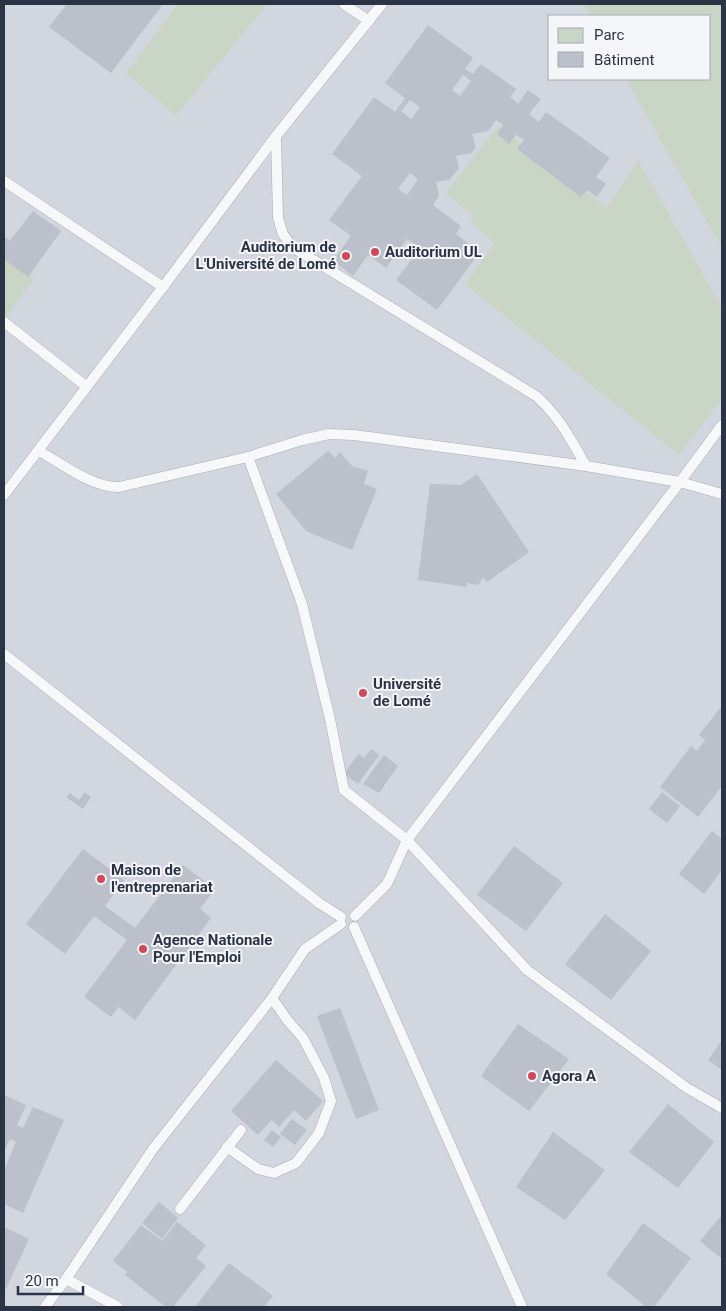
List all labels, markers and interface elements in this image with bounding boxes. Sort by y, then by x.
legend [548,15,711,80]
text: Parc [594,26,624,44]
text: Bâtiment [594,51,654,69]
place label: Auditorium de L'Université de Lomé [196,238,336,273]
place label: Auditorium UL [385,243,482,261]
marker: Auditorium UL [369,246,381,258]
marker: Auditorium de L'Université de Lomé [340,250,352,262]
place label: Université de Lomé [373,675,441,710]
marker: Université de Lomé [357,687,369,699]
place label: Maison de l'entreprenariat [111,861,213,896]
marker: Maison de l'entreprenariat [95,873,107,885]
place label: Agence Nationale Pour l'Emploi [153,931,272,966]
marker: Agence Nationale Pour l'Emploi [137,943,149,955]
place label: Agora A [542,1067,597,1085]
marker: Agora A [526,1070,538,1082]
scale bar [18,1264,82,1296]
text: 20 m [25,1272,59,1290]

